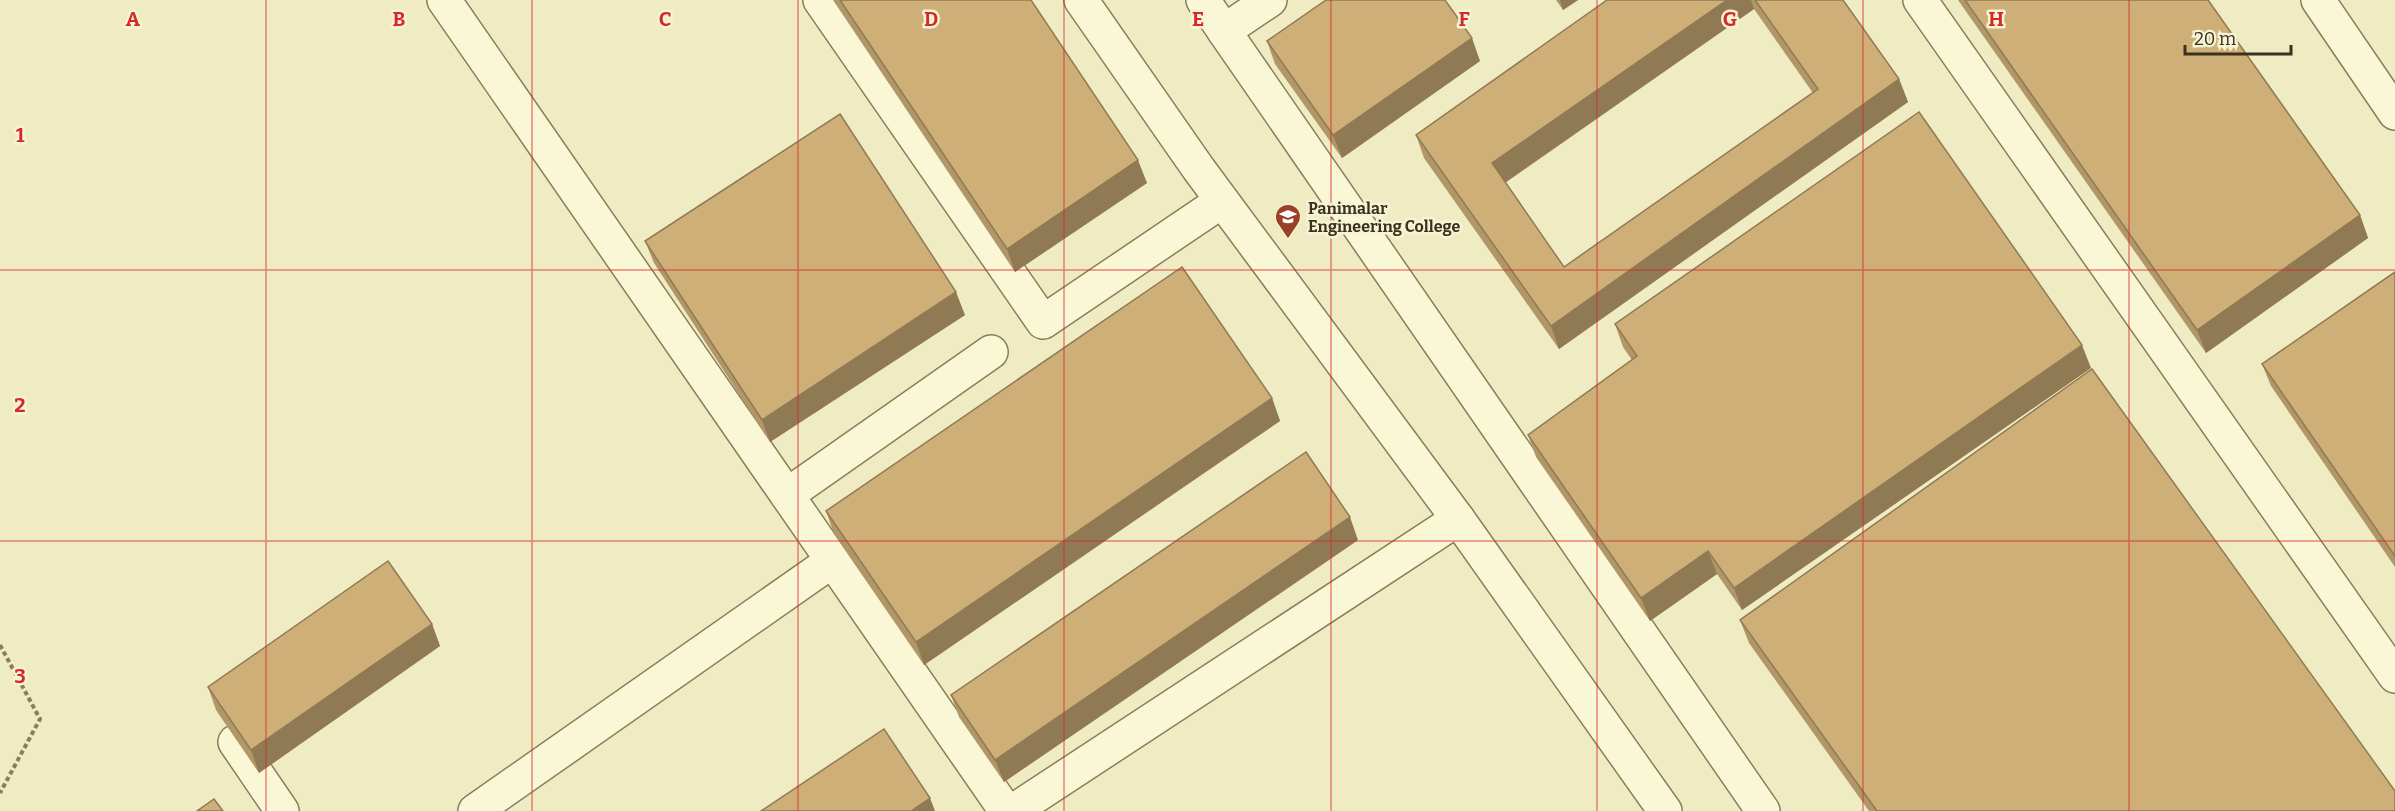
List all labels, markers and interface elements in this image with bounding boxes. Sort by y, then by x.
text: A [126,7,141,31]
text: B [393,7,406,31]
text: C [659,7,671,31]
text: D [924,7,938,31]
text: E [1192,7,1204,31]
text: F [1458,7,1470,31]
text: G [1723,7,1737,31]
text: H [1988,7,2004,31]
scale bar [2185,18,2292,56]
text: 20 m [2194,28,2236,50]
text: 1 [16,123,25,147]
place label: Panimalar Engineering College [1308,199,1460,236]
school or university icon: Panimalar Engineering College [1273,202,1303,240]
text: 2 [14,393,26,417]
text: 3 [14,664,26,688]

